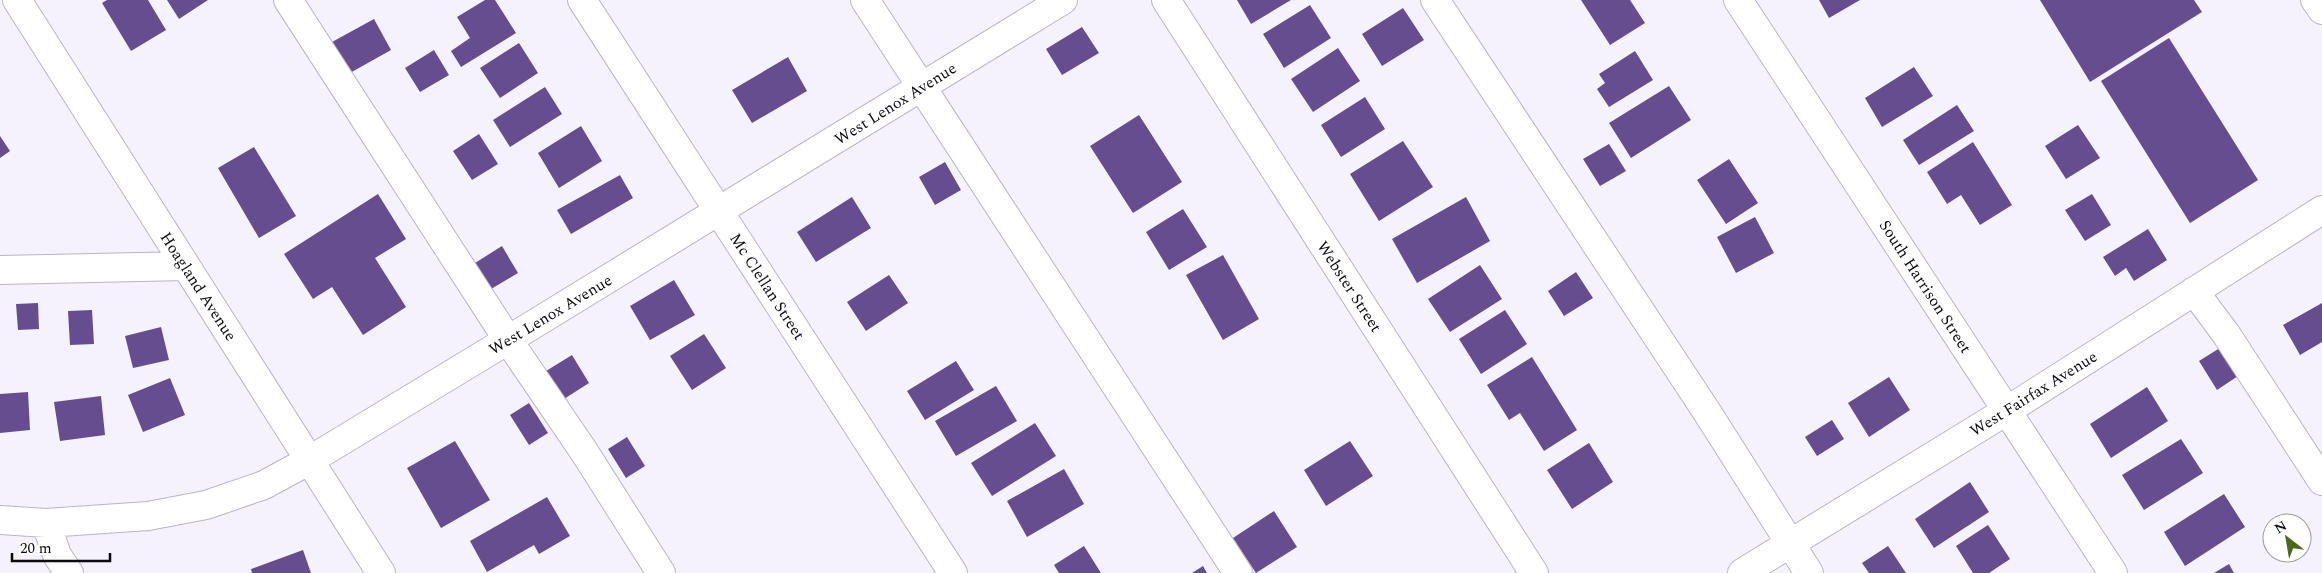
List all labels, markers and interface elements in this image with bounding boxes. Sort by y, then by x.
street label: West Lenox Avenue [830,57,961,151]
street label: South Harrison Street [1873,215,1978,358]
street label: Hoagland Avenue [154,227,242,346]
street label: Mc Clellan Street [723,228,811,345]
street label: Webster Street [1311,236,1388,337]
street label: West Lenox Avenue [484,269,617,361]
street label: West Fairfax Avenue [1965,345,2102,443]
north arrow [2262,513,2312,563]
text: N [2270,515,2291,539]
scale bar [12,530,110,562]
text: 20 m [20,537,52,560]

